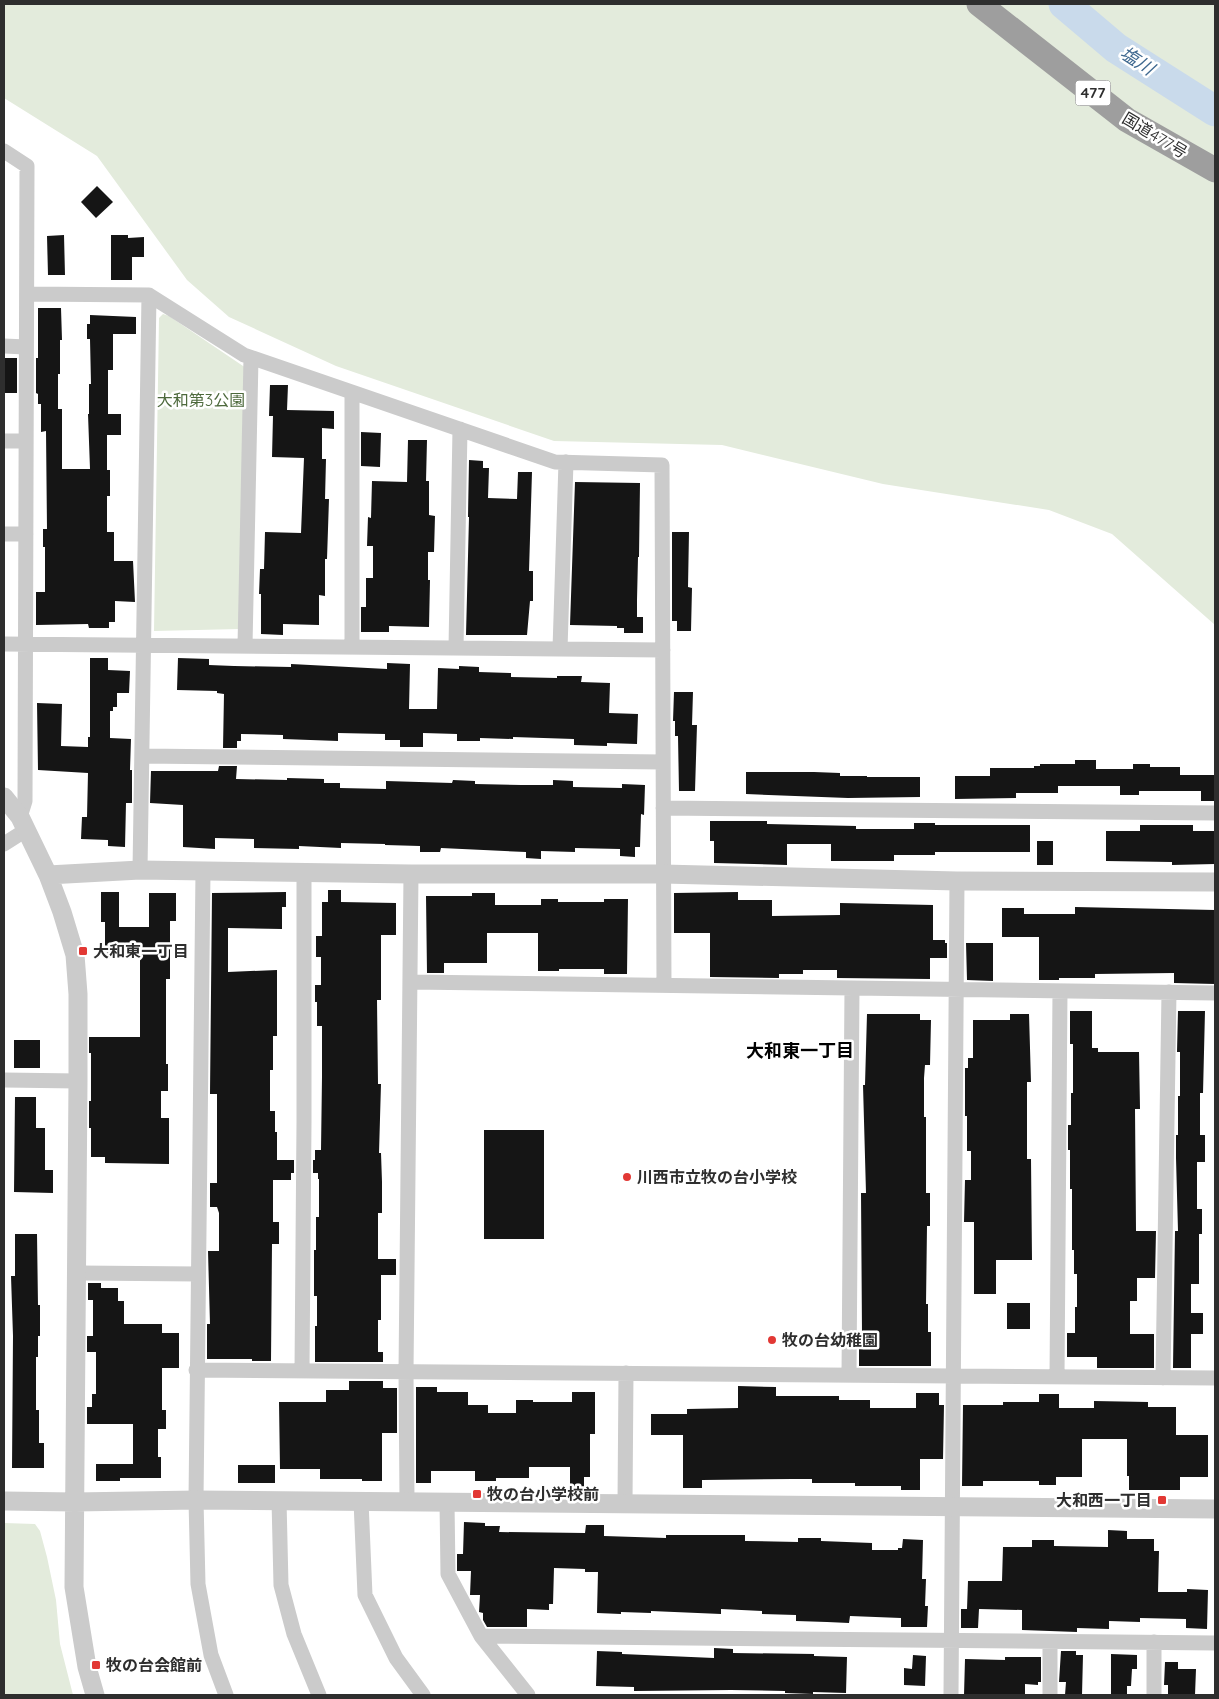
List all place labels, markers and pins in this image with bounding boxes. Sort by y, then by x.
place label: 大和東一丁目 [93,941,189,961]
marker: 大和東一丁目 [77,945,89,957]
place label: 川西市立牧の台小学校 [637,1167,797,1187]
marker: 川西市立牧の台小学校 [621,1171,633,1183]
place label: 牧の台幼稚園 [782,1330,878,1350]
marker: 牧の台幼稚園 [766,1334,778,1346]
place label: 牧の台小学校前 [487,1484,599,1504]
marker: 牧の台小学校前 [471,1488,483,1500]
place label: 大和西一丁目 [1056,1490,1152,1510]
marker: 大和西一丁目 [1156,1494,1168,1506]
place label: 牧の台会館前 [106,1655,202,1675]
marker: 牧の台会館前 [90,1659,102,1671]

